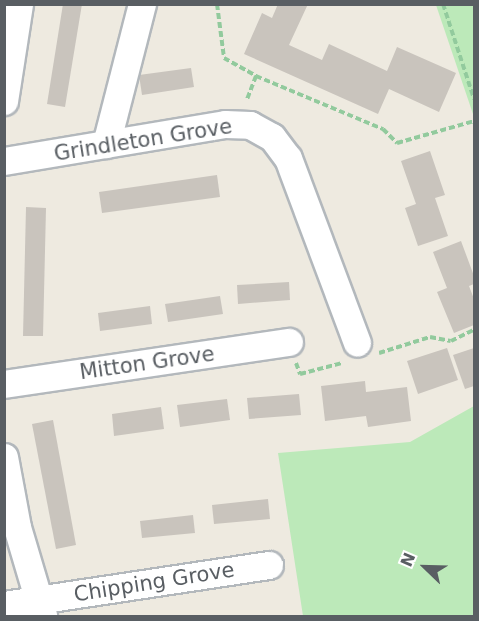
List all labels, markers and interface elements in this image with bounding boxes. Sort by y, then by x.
street label: Grindleton Grove [52,113,234,167]
street label: Mitton Grove [78,341,216,385]
north arrow [395,537,455,597]
text: N [397,550,419,570]
street label: Chipping Grove [72,557,236,607]

